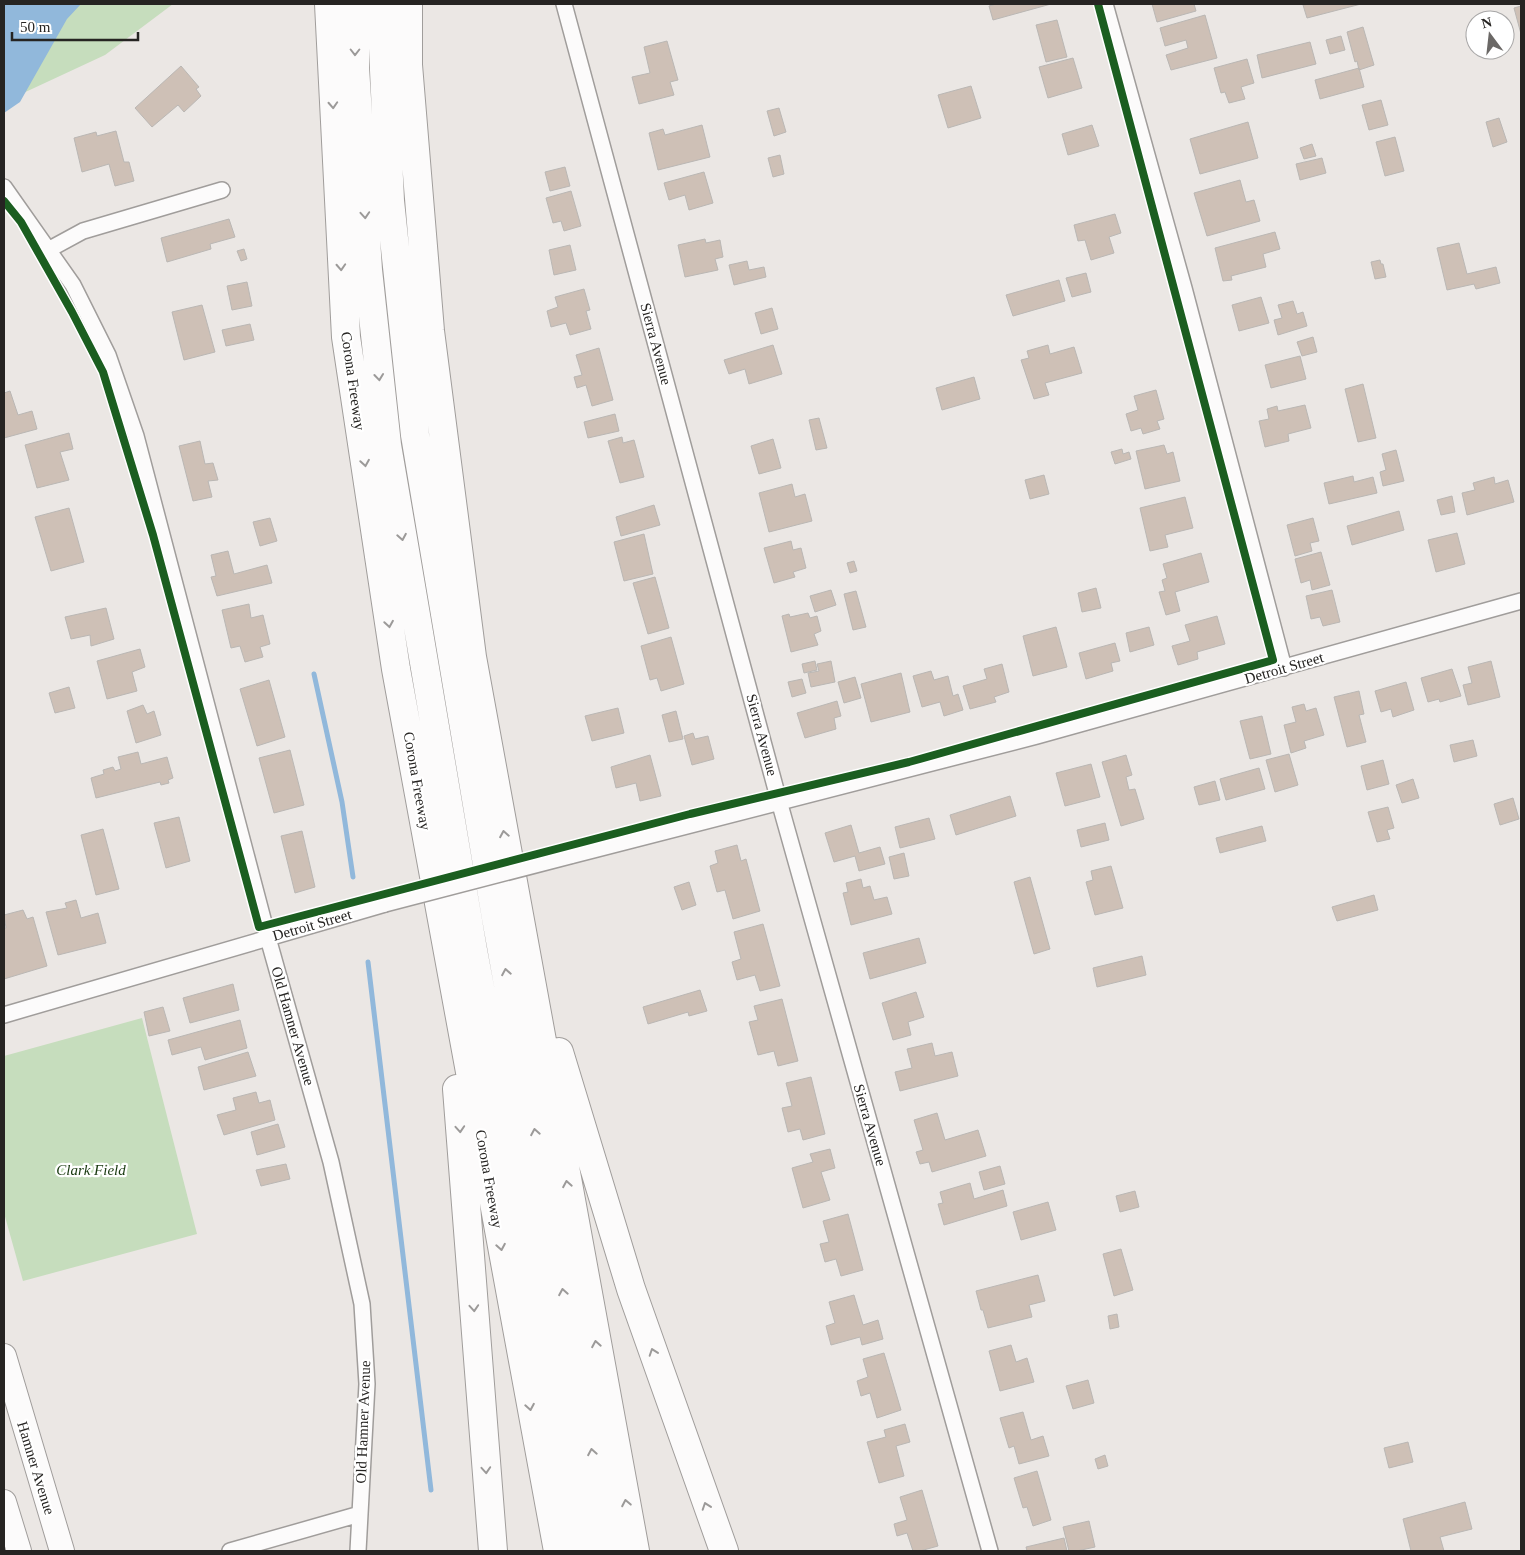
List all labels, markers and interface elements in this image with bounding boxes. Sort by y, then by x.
scale bar [12,10,139,42]
north arrow [1465,10,1515,60]
text: N [1480,14,1494,31]
text: 50 m [20,19,51,35]
one-way arrow [350,49,360,57]
one-way arrow [328,101,339,109]
one-way arrow [359,211,370,219]
one-way arrow [336,263,347,271]
street label: Sierra Avenue [637,301,675,387]
street label: Corona Freeway [338,331,368,432]
one-way arrow [373,373,384,381]
one-way arrow [359,459,370,467]
one-way arrow [397,533,407,542]
one-way arrow [384,619,394,628]
street label: Detroit Street [1243,649,1326,687]
street label: Sierra Avenue [743,692,781,778]
street label: Corona Freeway [400,731,434,832]
one-way arrow [499,830,509,839]
street label: Detroit Street [271,906,354,944]
street label: Old Hamner Avenue [268,965,318,1088]
one-way arrow [501,967,511,976]
street label: Sierra Avenue [851,1082,889,1168]
one-way arrow [455,1125,466,1133]
one-way arrow [530,1127,540,1136]
street label: Corona Freeway [472,1129,506,1230]
park label: Clark Field [56,1162,126,1178]
one-way arrow [563,1179,573,1188]
one-way arrow [496,1242,506,1251]
one-way arrow [559,1287,569,1296]
one-way arrow [468,1305,479,1313]
one-way arrow [592,1339,602,1348]
one-way arrow [649,1349,659,1357]
street label: Old Hamner Avenue [353,1360,373,1484]
one-way arrow [525,1402,535,1411]
street label: Hamner Avenue [14,1419,58,1517]
one-way arrow [587,1447,598,1456]
one-way arrow [481,1467,492,1475]
one-way arrow [622,1499,632,1508]
one-way arrow [702,1502,712,1510]

